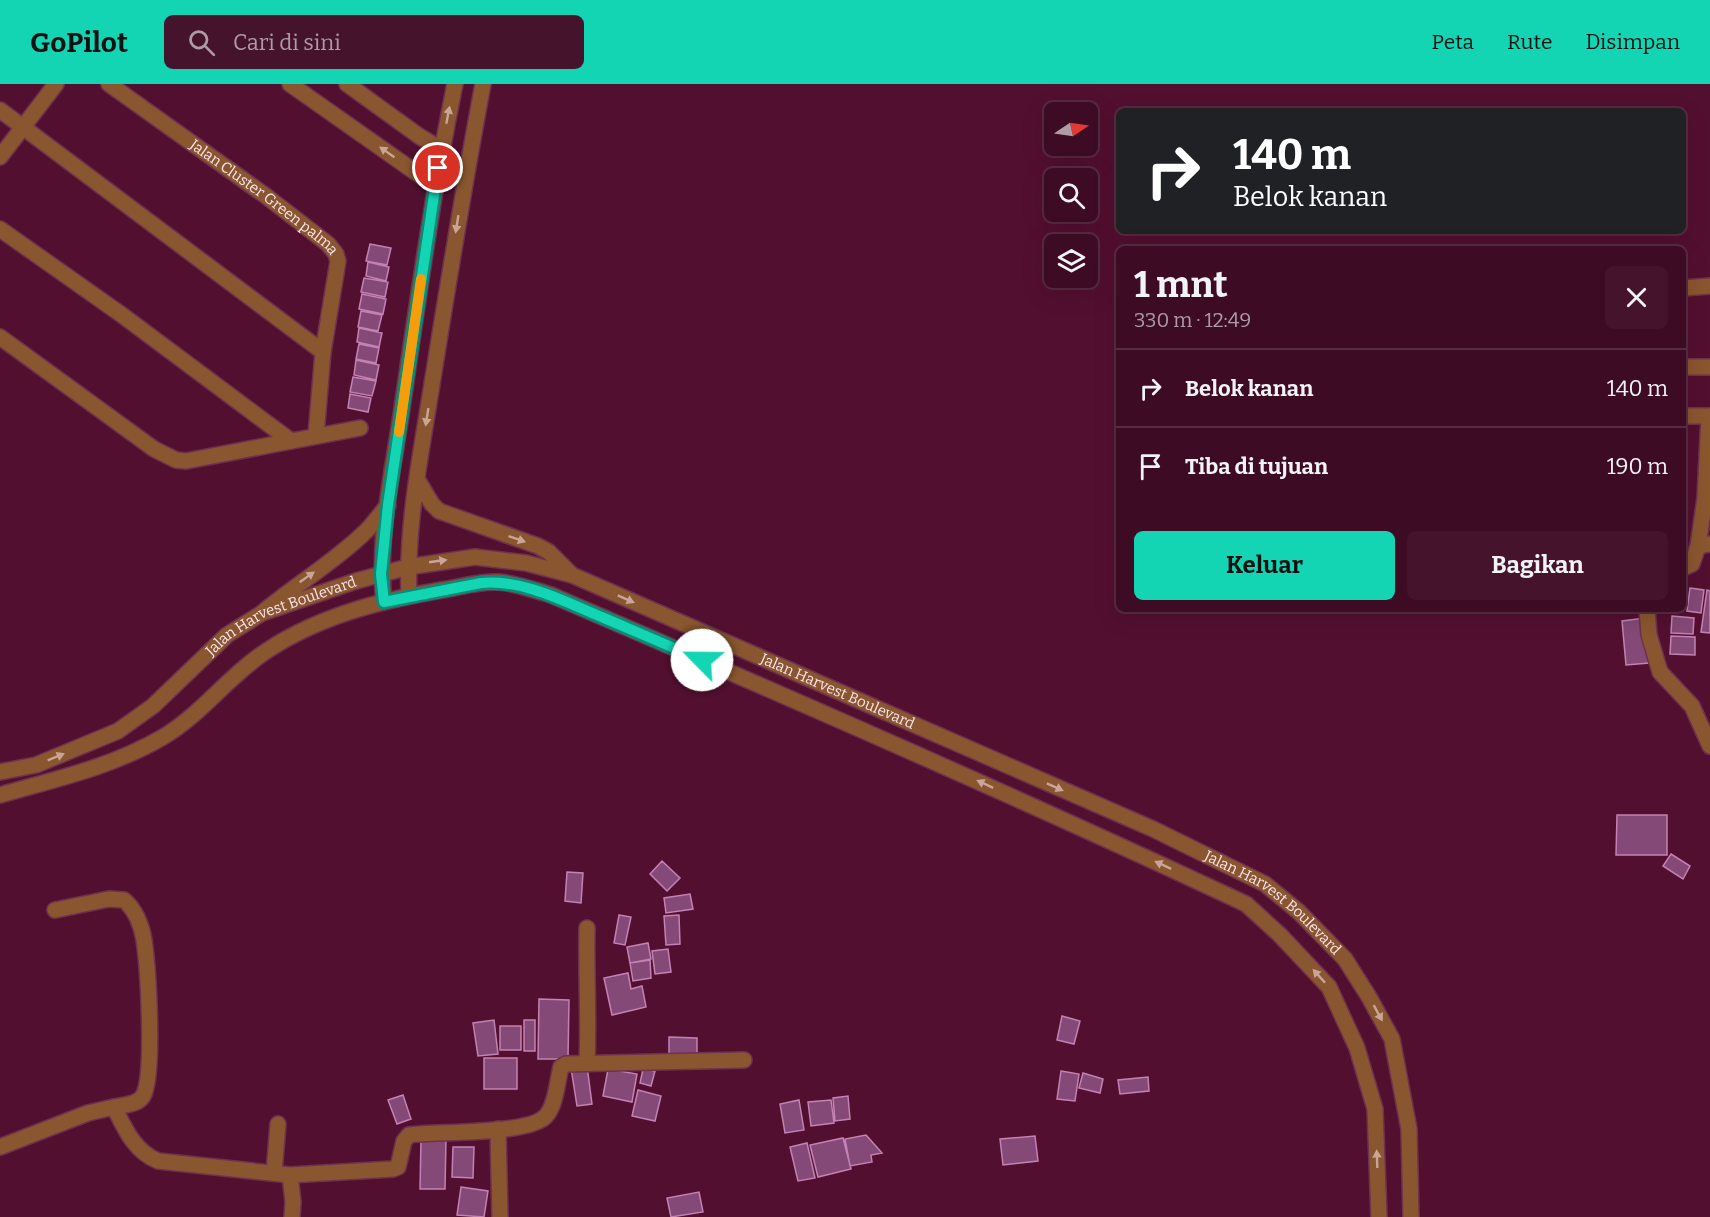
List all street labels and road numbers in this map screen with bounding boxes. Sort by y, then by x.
street label: Jalan Cluster Green palma [185,135,342,258]
street label: Jalan Harvest Boulevard [201,573,359,660]
street label: Jalan Harvest Boulevard [757,649,918,733]
street label: Jalan Harvest Boulevard [1201,846,1345,959]

